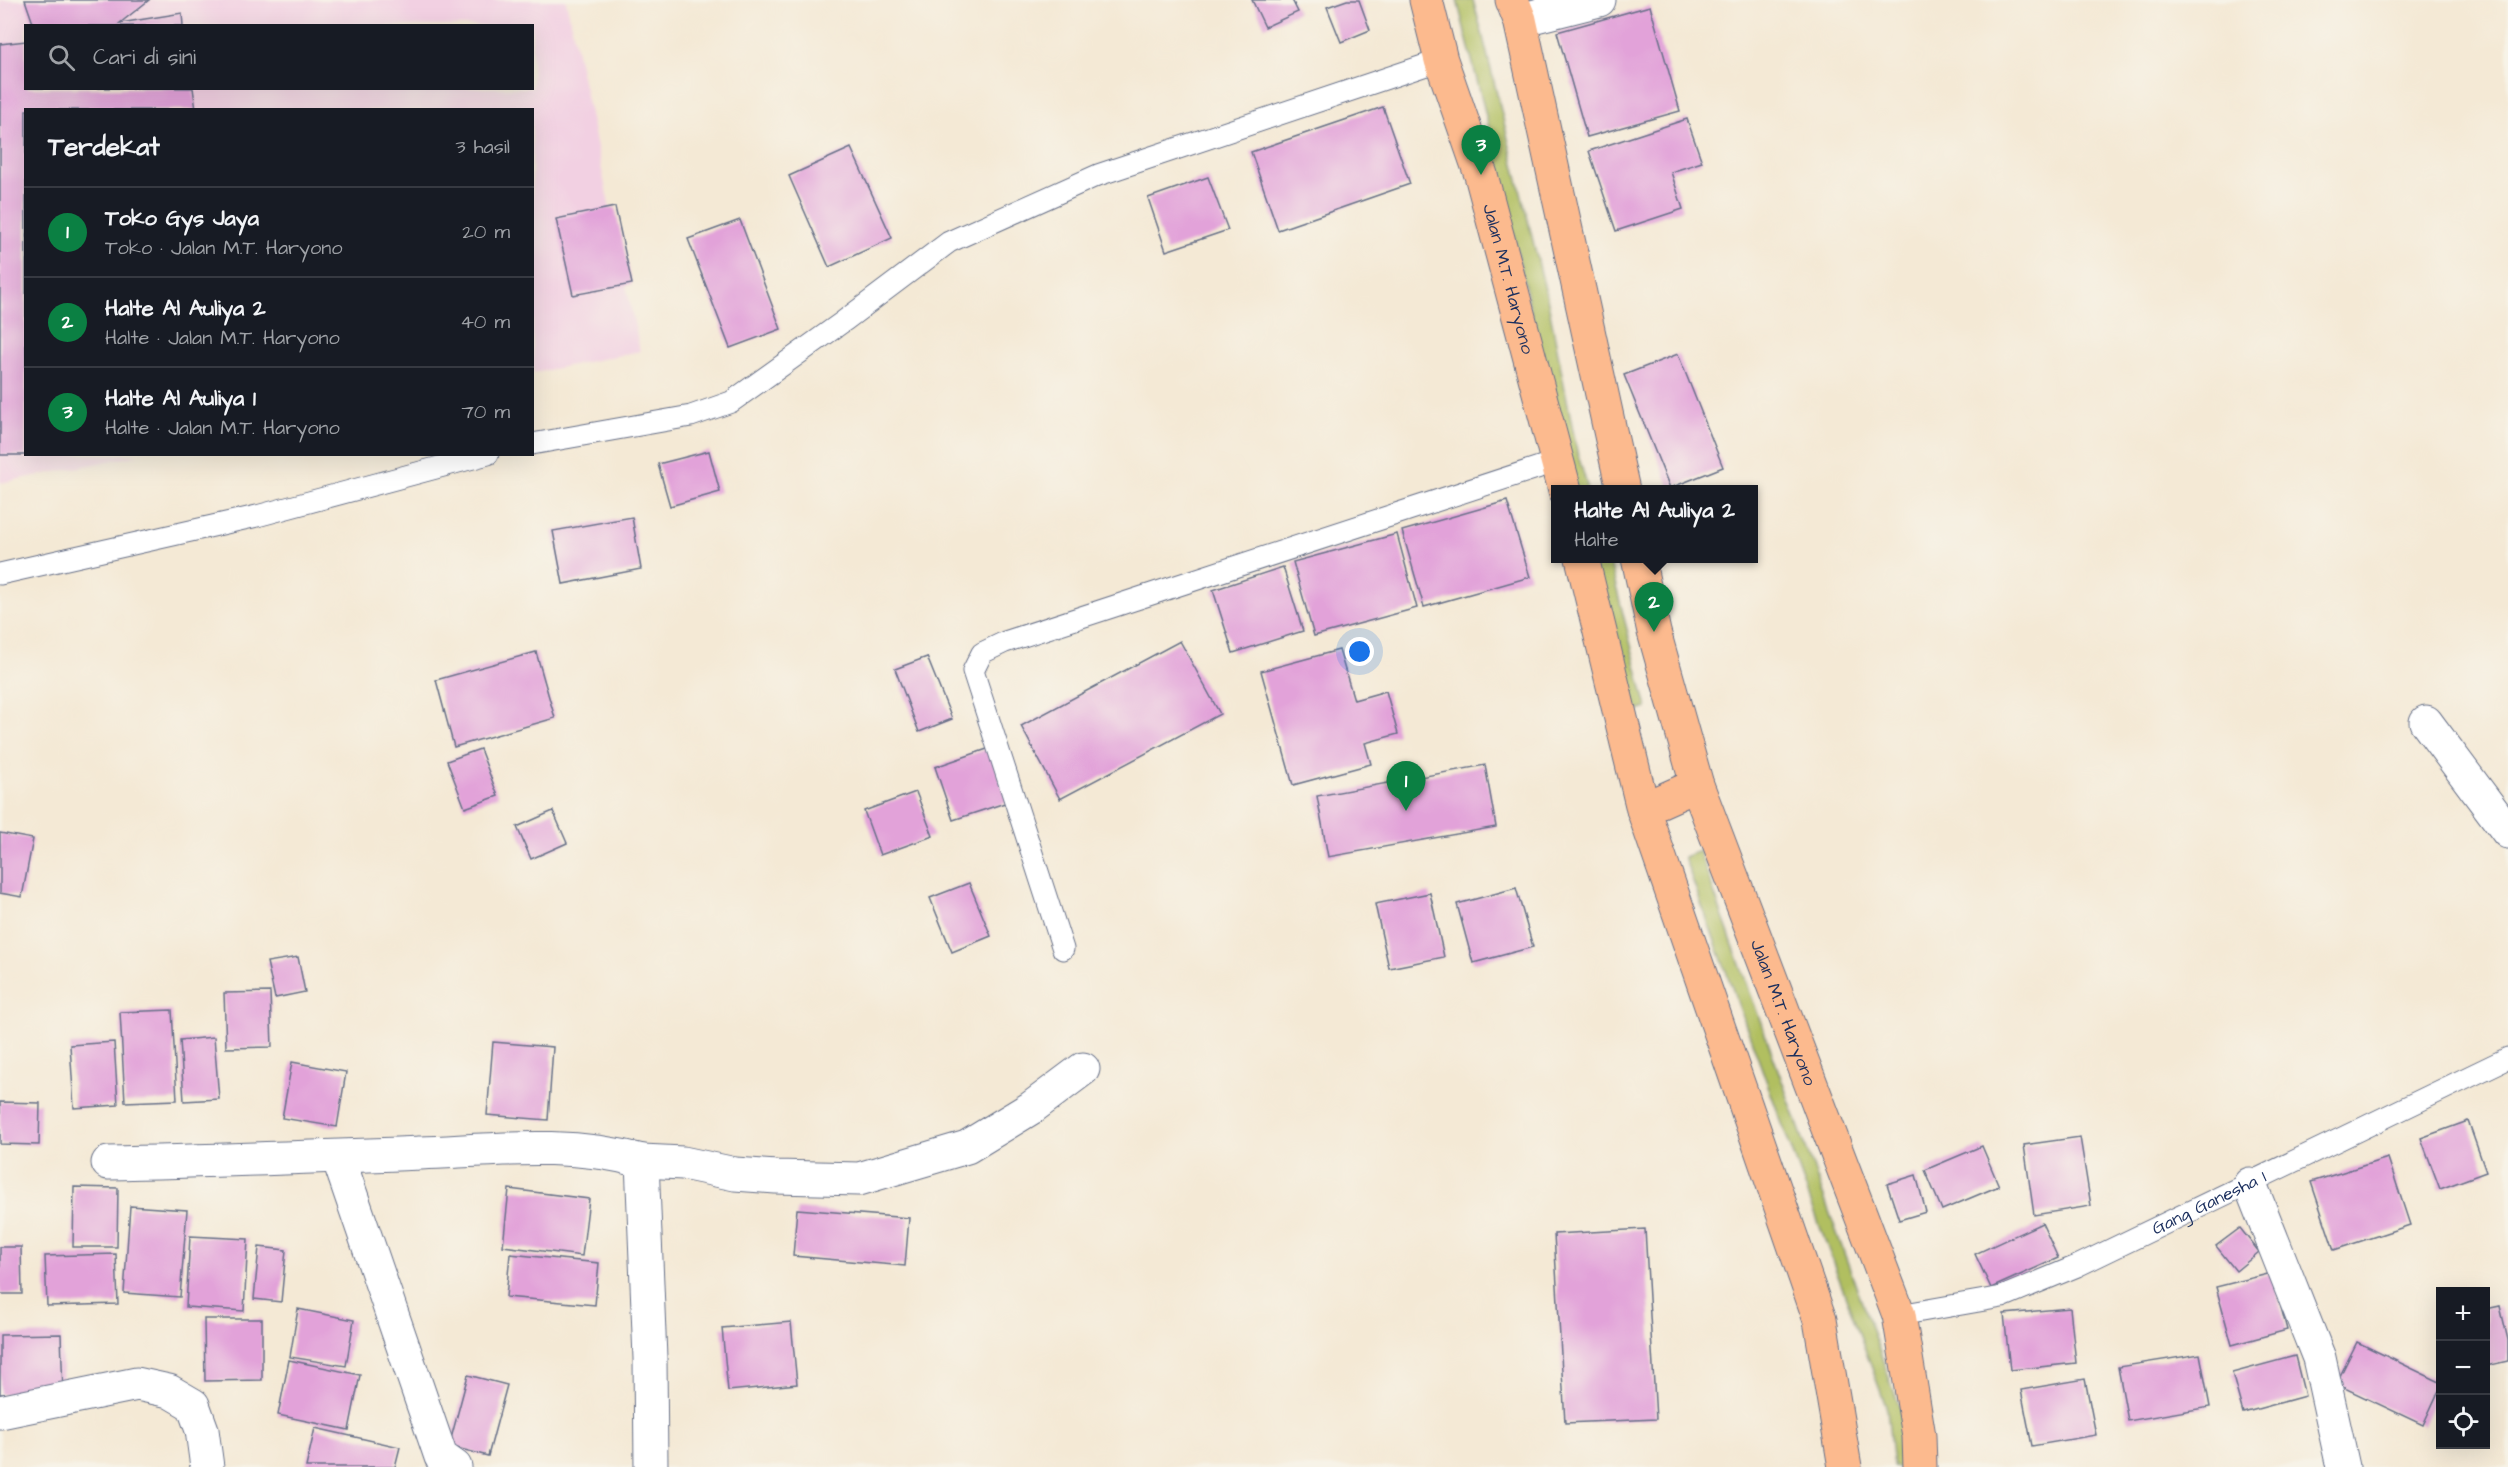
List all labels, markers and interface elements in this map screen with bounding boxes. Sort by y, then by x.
search box [24,24,534,90]
icon: search [45,41,78,74]
text: Cari di sini [93,42,196,73]
pin: 3 [1462,126,1500,175]
text: Terdekat [48,129,160,165]
text: 3 hasil [456,133,510,161]
street label: Jalan M.T. Haryono [1477,201,1541,357]
text: Toko Gys Jaya [105,203,259,234]
text: 1 [66,218,69,246]
text: 20 m [462,218,510,246]
text: Toko · Jalan M.T. Haryono [105,234,343,262]
text: Halte Al Auliya 2 [105,293,266,324]
text: 2 [62,308,73,336]
text: 40 m [460,308,510,336]
text: Halte · Jalan M.T. Haryono [105,324,340,352]
text: Halte Al Auliya 1 [105,383,256,414]
text: 3 [62,398,73,426]
text: 70 m [462,398,510,426]
text: Halte · Jalan M.T. Haryono [105,414,340,442]
popup [1551,485,1758,563]
text: Halte Al Auliya 2 [1574,495,1735,526]
text: Halte [1574,526,1619,554]
pin: 2 [1634,582,1674,632]
your location [1345,637,1374,666]
pin: 1 [1386,762,1426,811]
street label: Jalan M.T. Haryono [1744,936,1823,1089]
street label: Gang Ganesha 1 [2147,1164,2270,1241]
map controls [2436,1287,2490,1449]
button: + [2436,1287,2490,1341]
button: − [2436,1341,2490,1395]
button: locate [2436,1395,2490,1449]

